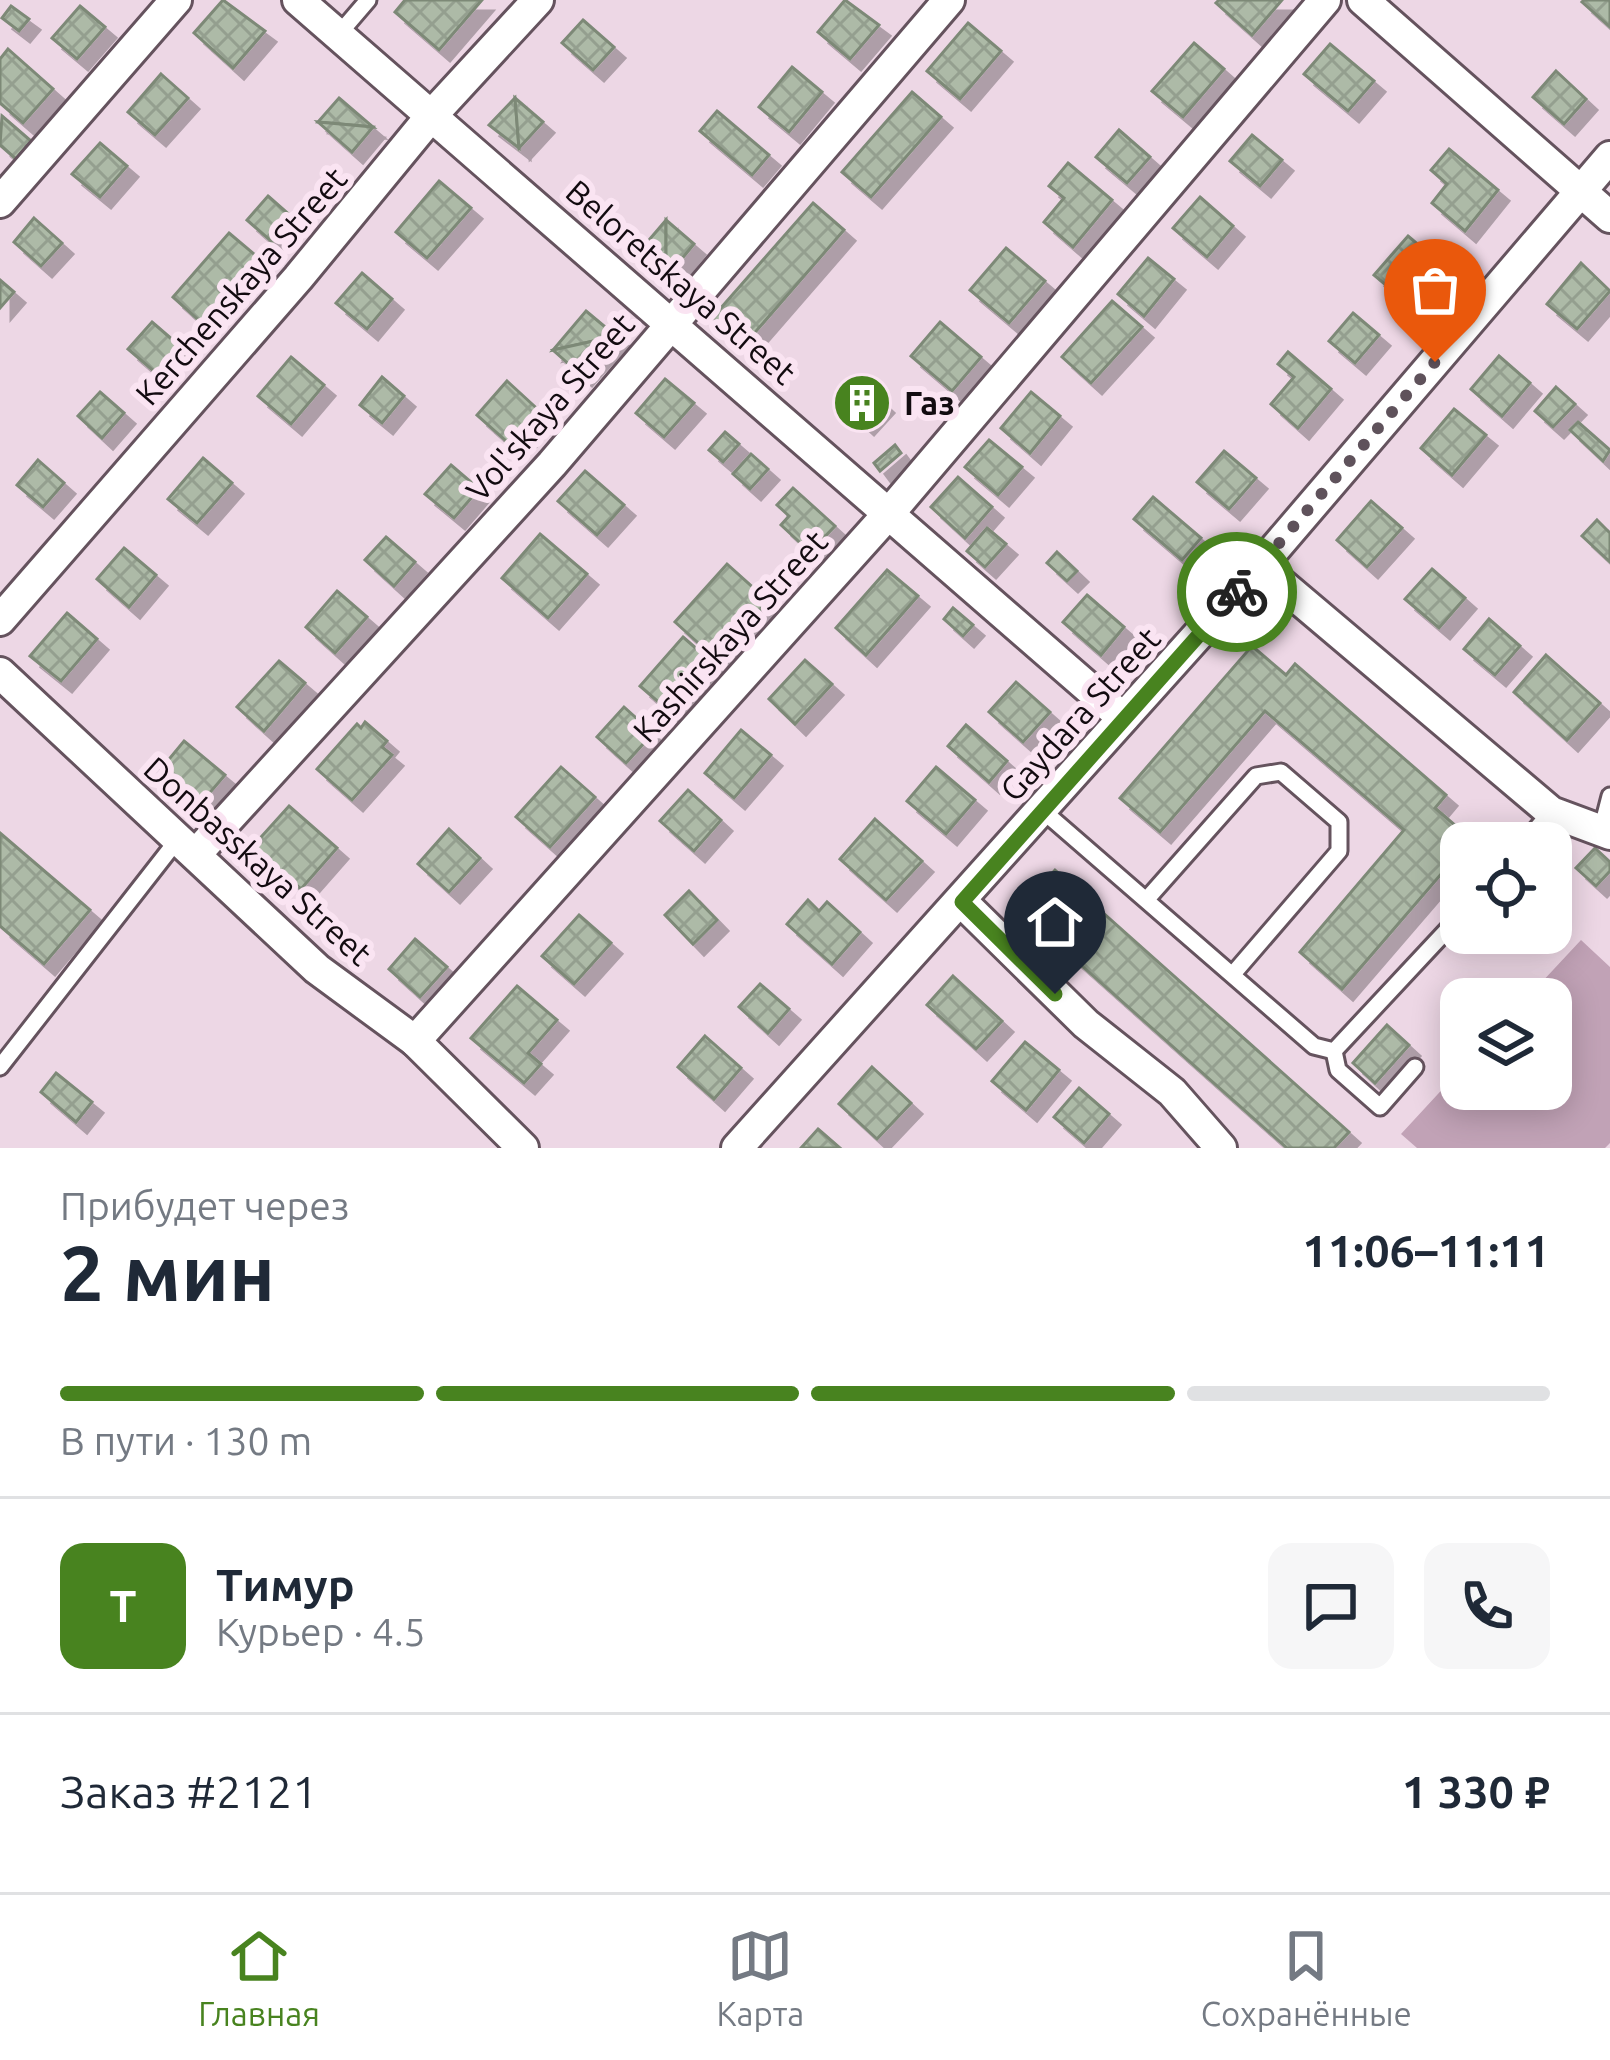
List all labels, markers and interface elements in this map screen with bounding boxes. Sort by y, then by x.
street label: Kerchenskaya Street [128,160,354,412]
street label: Beloretskaya Street [559,172,803,391]
pin [1384,239,1486,362]
icon: bag [1402,257,1468,323]
street label: Vol'skaya Street [458,305,641,508]
building icon: Газ [831,372,893,434]
place label: Газ [904,384,954,421]
street label: Kashirskaya Street [625,523,834,749]
courier [1177,532,1297,652]
icon: bike [1204,559,1270,625]
street label: Gaydara Street [992,620,1167,808]
street label: Donbasskaya Street [137,749,379,972]
map controls [1440,822,1572,1110]
button: locate [1440,822,1572,954]
pin [1004,871,1106,994]
icon: home [1022,889,1088,955]
button: layers [1440,978,1572,1110]
text: Прибудет через [60,1184,349,1227]
text: 11:06–11:11 [1302,1225,1550,1276]
text: 2 мин [60,1228,275,1316]
text: В пути · 130 m [60,1419,312,1462]
button: chat [1268,1543,1394,1669]
button: phone [1424,1543,1550,1669]
text: Тимур [216,1559,355,1610]
text: Т [109,1580,137,1631]
text: Курьер · 4.5 [216,1610,426,1653]
text: Заказ #2121 [60,1766,318,1817]
text: 1 330 ₽ [1402,1766,1550,1817]
tab: Главная [198,1923,320,2032]
tab: Карта [716,1923,804,2032]
tab: Сохранённые [1201,1923,1412,2032]

